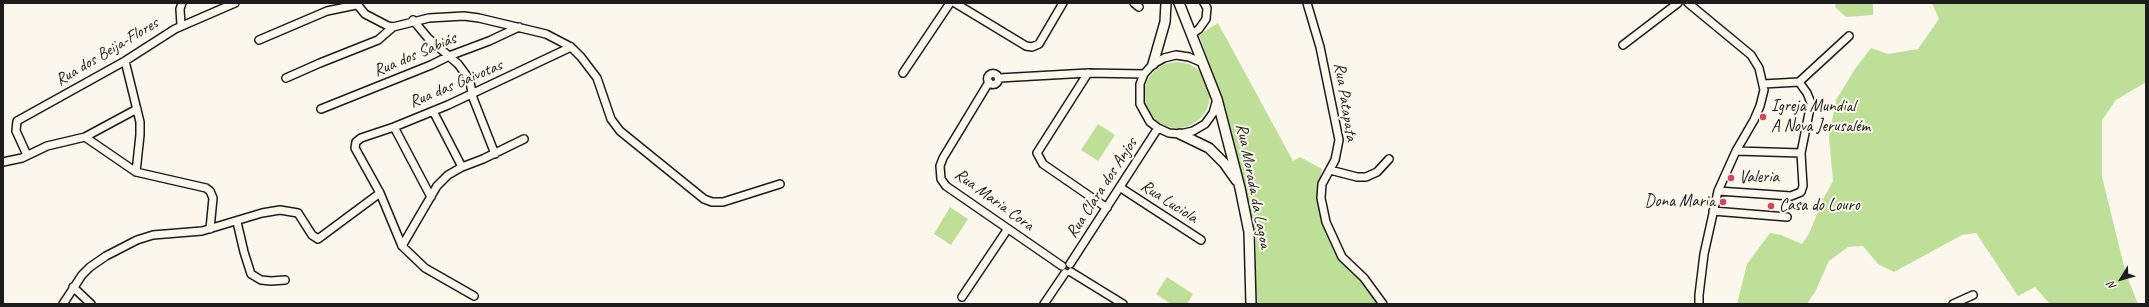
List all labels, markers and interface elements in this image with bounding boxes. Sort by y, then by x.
street label: Rua dos Beija-Flores [52,13,162,91]
street label: Rua dos Sabiás [371,28,459,82]
street label: Rua das Gaivotas [406,55,506,113]
street label: Rua Patapata [1329,61,1361,143]
place label: Igreja Mundial A Nova Jerusalém [1771,97,1870,137]
marker: Igreja Mundial A Nova Jerusalém [1758,112,1768,122]
street label: Rua Morada da Lagoa [1231,122,1275,250]
street label: Rua Clara dos Anjos [1062,134,1142,242]
street label: Rua Maria Cora [950,164,1038,236]
place label: Valeria [1739,168,1779,188]
marker: Valeria [1726,173,1736,183]
street label: Rua Luciola [1137,176,1201,228]
place label: Dona Maria [1644,192,1715,212]
place label: Casa do Louro [1779,196,1860,216]
marker: Dona Maria [1718,197,1728,207]
marker: Casa do Louro [1766,201,1776,211]
north arrow [2101,259,2141,299]
text: N [2104,279,2119,293]

